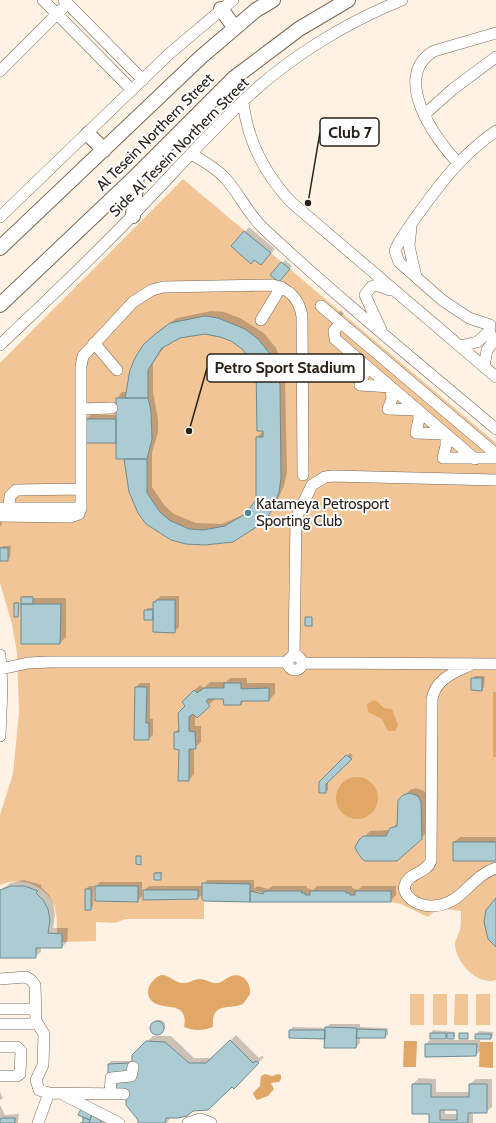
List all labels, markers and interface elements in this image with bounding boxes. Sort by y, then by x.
street label: Al Tesein Northern Street [93,70,217,194]
street label: Side Al Tesein Northern Street [106,74,252,220]
callout: Club 7 [320,118,379,146]
text: Club 7 [328,123,373,142]
callout: Petro Sport Stadium [207,354,364,382]
text: Petro Sport Stadium [214,358,356,377]
place label: Katameya Petrosport Sporting Club [256,495,389,530]
marker: Katameya Petrosport Sporting Club [243,508,253,518]

